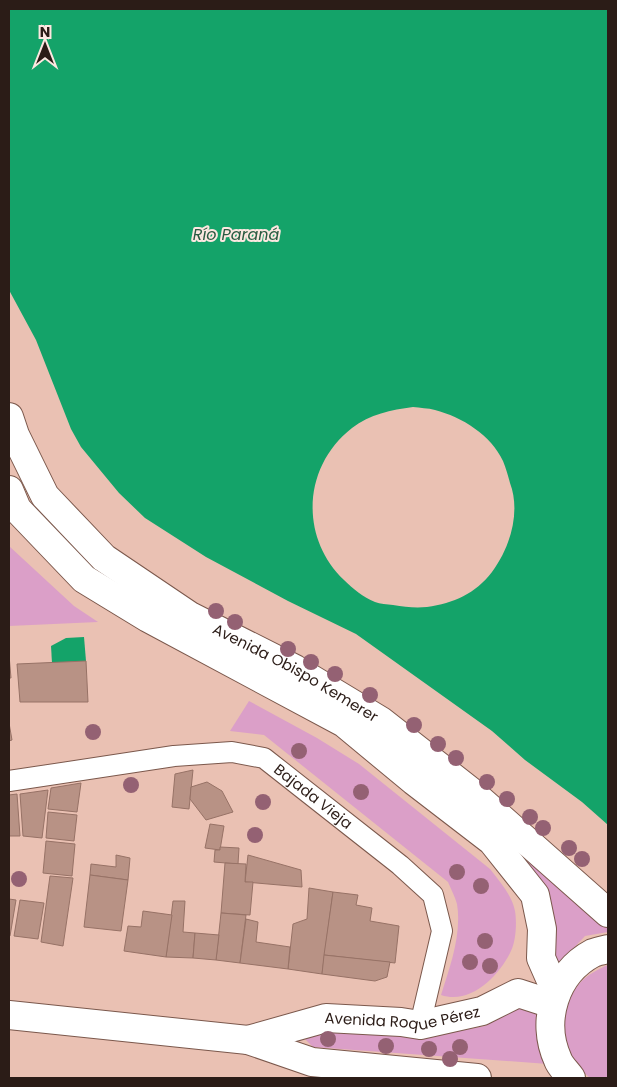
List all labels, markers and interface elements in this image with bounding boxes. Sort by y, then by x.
north arrow [20,20,70,70]
text: N [40,22,50,42]
water label: Río Paraná [193,223,279,246]
street label: Avenida Obispo Kemerer [209,618,383,727]
street label: Bajada Vieja [270,759,357,834]
street label: Avenida Roque Pérez [324,1001,482,1035]

